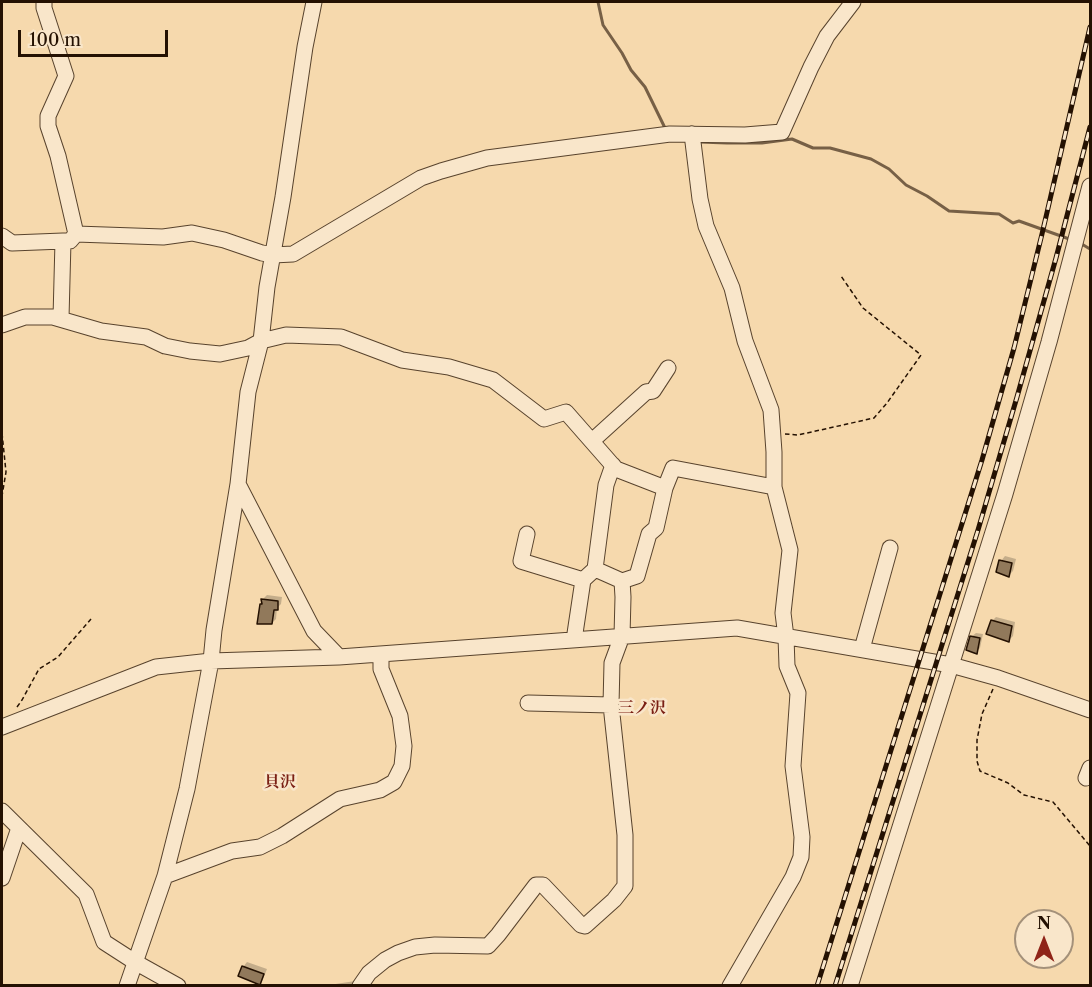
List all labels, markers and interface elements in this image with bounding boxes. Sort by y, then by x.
scale bar [21,18,171,56]
text: 100 m [29,29,81,51]
district label: 三ノ沢 [618,698,666,718]
district label: 貝沢 [264,772,296,792]
north arrow [1014,909,1074,969]
text: N [1037,913,1051,933]

